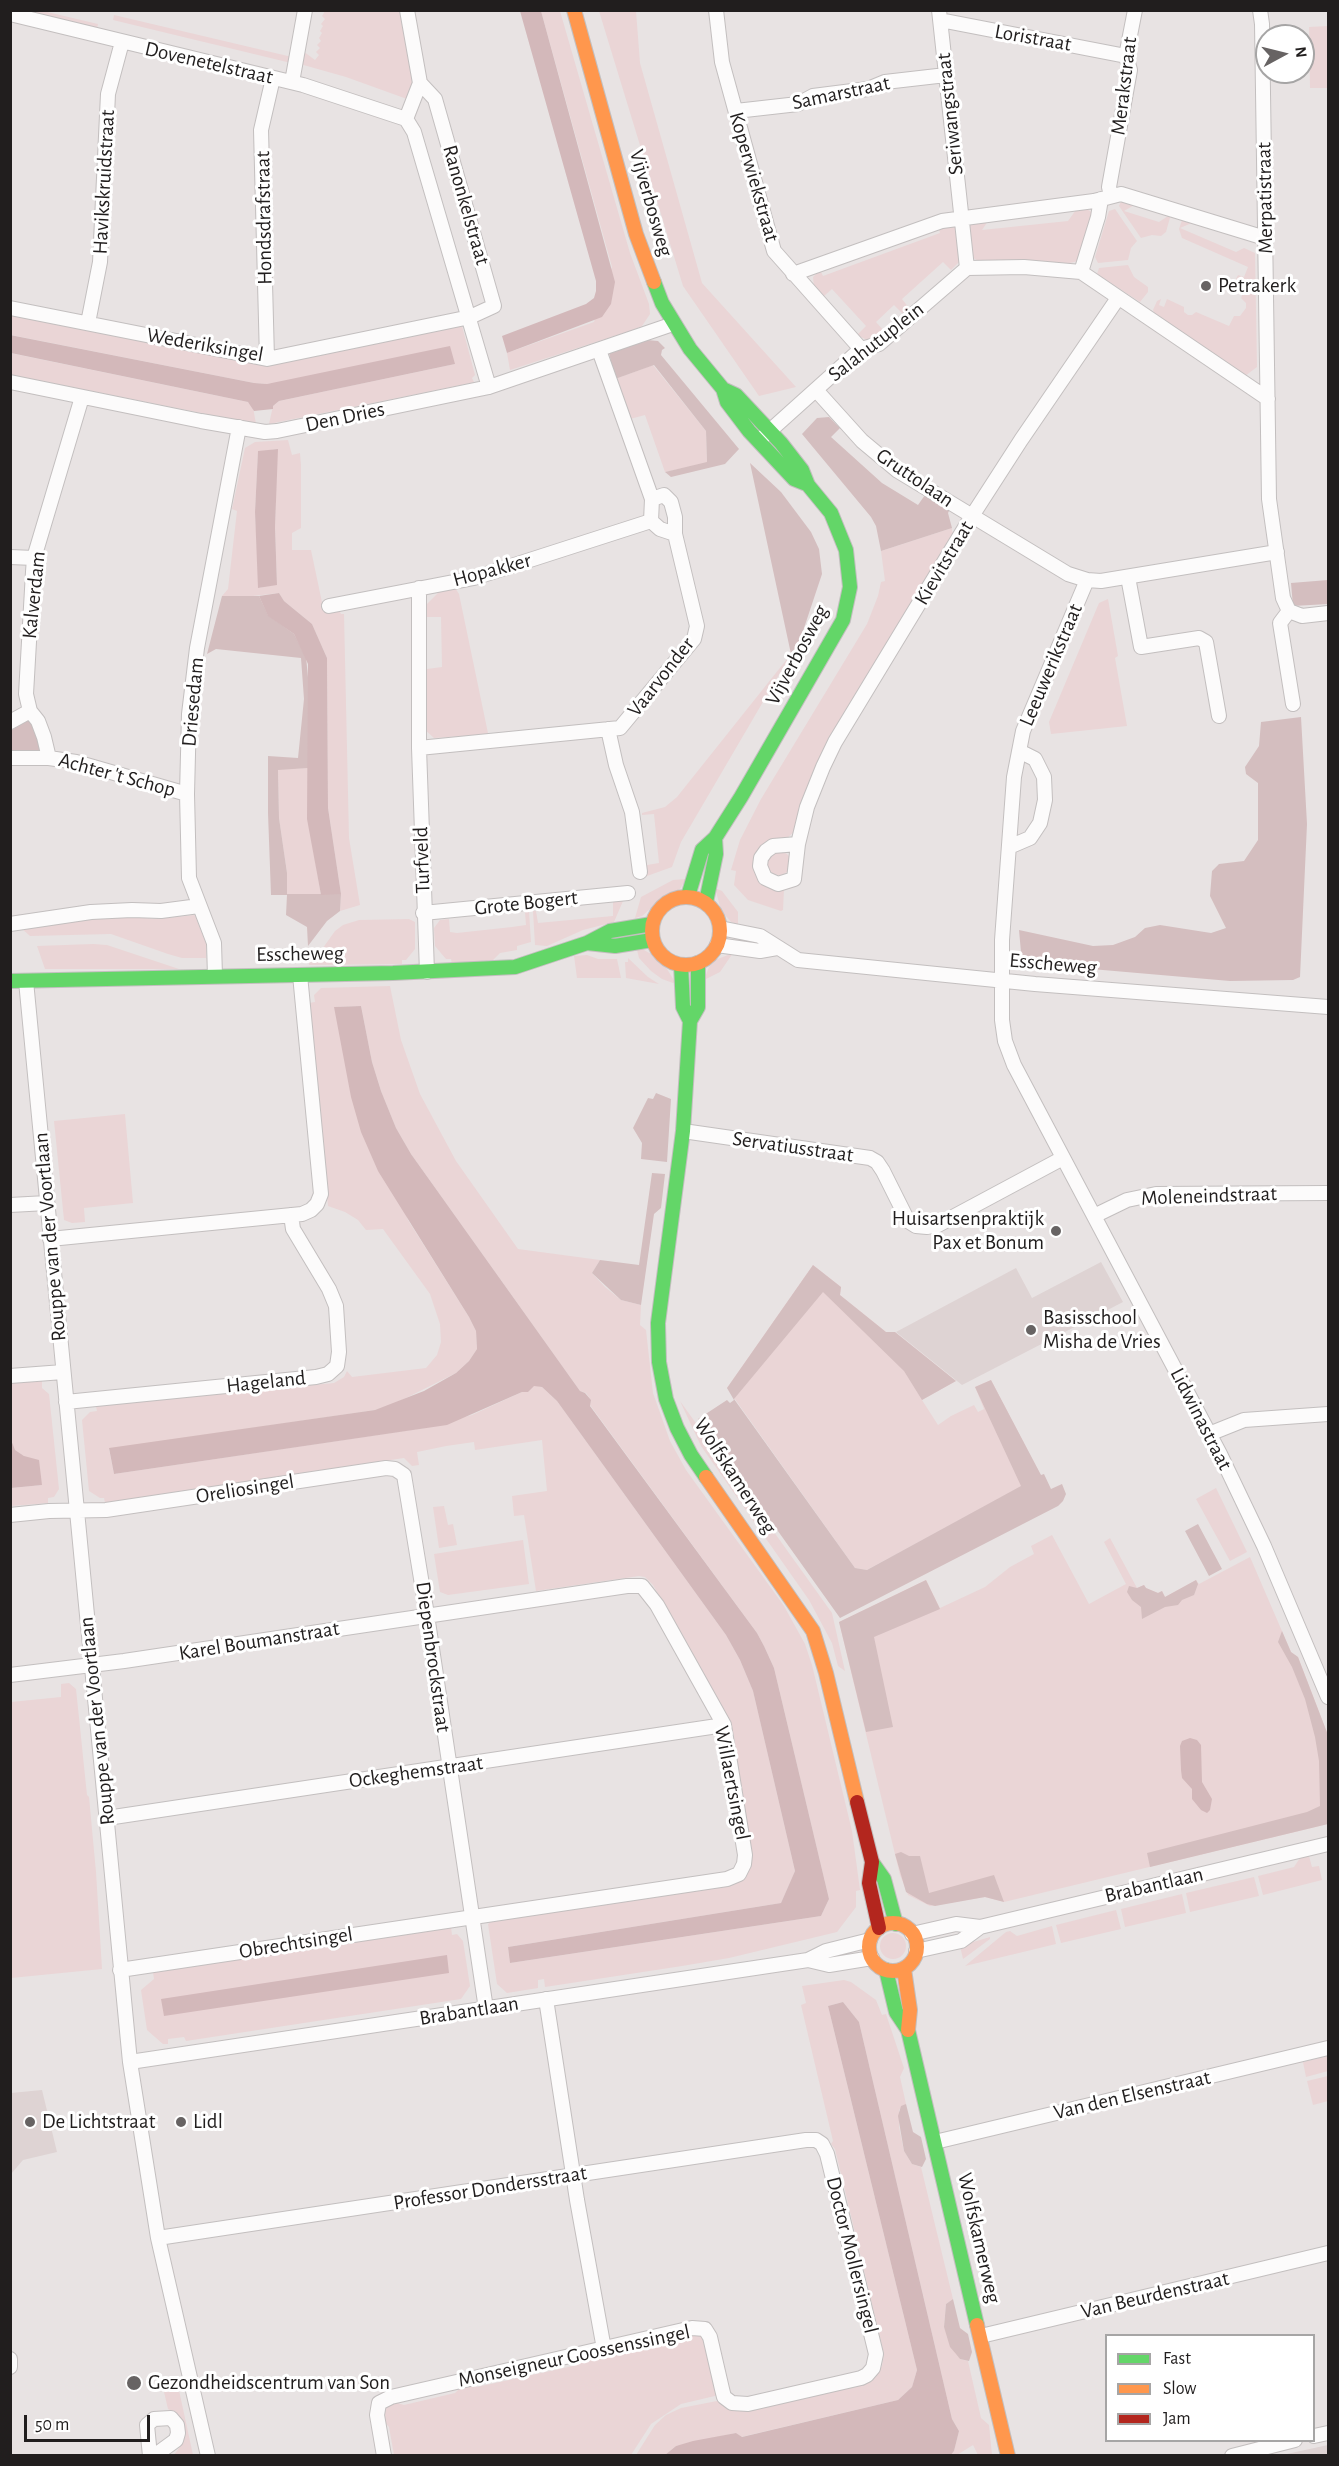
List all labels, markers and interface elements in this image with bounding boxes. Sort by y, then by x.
street label: Loristraat [993,19,1073,57]
north arrow [1255,24,1315,84]
street label: Merakstraat [1105,35,1143,137]
street label: Dovenetelstraat [142,36,276,90]
text: N [1292,46,1309,59]
street label: Seriwangstraat [931,52,969,176]
street label: Samarstraat [790,70,892,116]
street label: Havikskruidstraat [88,109,120,255]
street label: Koperwiekstraat [723,109,785,245]
street label: Ranonkelstraat [437,142,495,268]
street label: Merpatistraat [1251,142,1279,254]
street label: Vijverbosweg [624,147,678,259]
street label: Hondsdrafstraat [250,151,278,285]
place label: Petrakerk [1218,273,1296,299]
marker: Petrakerk [1199,279,1213,293]
street label: Salahutuplein [823,297,929,387]
street label: Wederiksingel [145,322,265,368]
street label: Den Dries [303,396,387,438]
street label: Gruttolaan [871,443,959,513]
street label: Kievitstraat [909,516,979,610]
street label: Hopakker [450,547,534,593]
street label: Kalverdam [17,550,51,640]
street label: Leeuwerikstraat [1014,600,1088,730]
street label: Vijverbosweg [760,601,834,709]
street label: Vaarvonder [622,632,700,722]
street label: Driesedam [177,656,209,748]
street label: Achter 't Schop [56,747,178,803]
street label: Turfveld [408,826,436,894]
street label: Grote Bogert [473,885,579,921]
street label: Esscheweg [256,941,344,967]
street label: Esscheweg [1008,948,1098,980]
street label: Servatiusstraat [731,1126,855,1168]
street label: Rouppe van der Voortlaan [28,1131,72,1343]
street label: Moleneindstraat [1141,1181,1277,1211]
place label: Huisartsenpraktijk Pax et Bonum [892,1206,1044,1256]
marker: Huisartsenpraktijk Pax et Bonum [1049,1224,1063,1238]
place label: Basisschool Misha de Vries [1043,1305,1161,1355]
marker: Basisschool Misha de Vries [1024,1323,1038,1337]
street label: Lidwinastraat [1164,1364,1238,1474]
street label: Hageland [225,1365,307,1399]
street label: Wolfskamerweg [688,1413,782,1539]
street label: Oreliosingel [194,1469,296,1509]
street label: Diepenbrockstraat [410,1580,456,1734]
street label: Rouppe van der Voortlaan [74,1615,120,1827]
street label: Karel Boumanstraat [177,1616,341,1666]
street label: Willaertsingel [709,1724,755,1842]
street label: Ockeghemstraat [347,1750,485,1794]
street label: Brabantlaan [1102,1861,1206,1909]
street label: Obrechtsingel [237,1922,355,1964]
street label: Brabantlaan [417,1991,521,2031]
street label: Van den Elsenstraat [1051,2065,1213,2125]
place label: De Lichtstraat [42,2109,155,2135]
place label: Lidl [193,2109,223,2135]
marker: De Lichtstraat [23,2115,37,2129]
marker: Lidl [174,2115,188,2129]
street label: Professor Dondersstraat [391,2160,589,2216]
street label: Wolfskamerweg [952,2170,1006,2306]
street label: Doctor Mollersingel [820,2174,884,2336]
street label: Van Beurdenstraat [1079,2266,1231,2324]
street label: Monseigneur Goossenssingel [456,2319,692,2393]
legend [1105,2334,1315,2442]
text: Fast [1163,2350,1191,2368]
place label: Gezondheidscentrum van Son [148,2370,390,2396]
marker: Gezondheidscentrum van Son [125,2374,143,2392]
text: Slow [1163,2380,1196,2398]
scale bar [27,2403,153,2441]
text: Jam [1163,2410,1191,2428]
text: 50 m [35,2416,69,2434]

